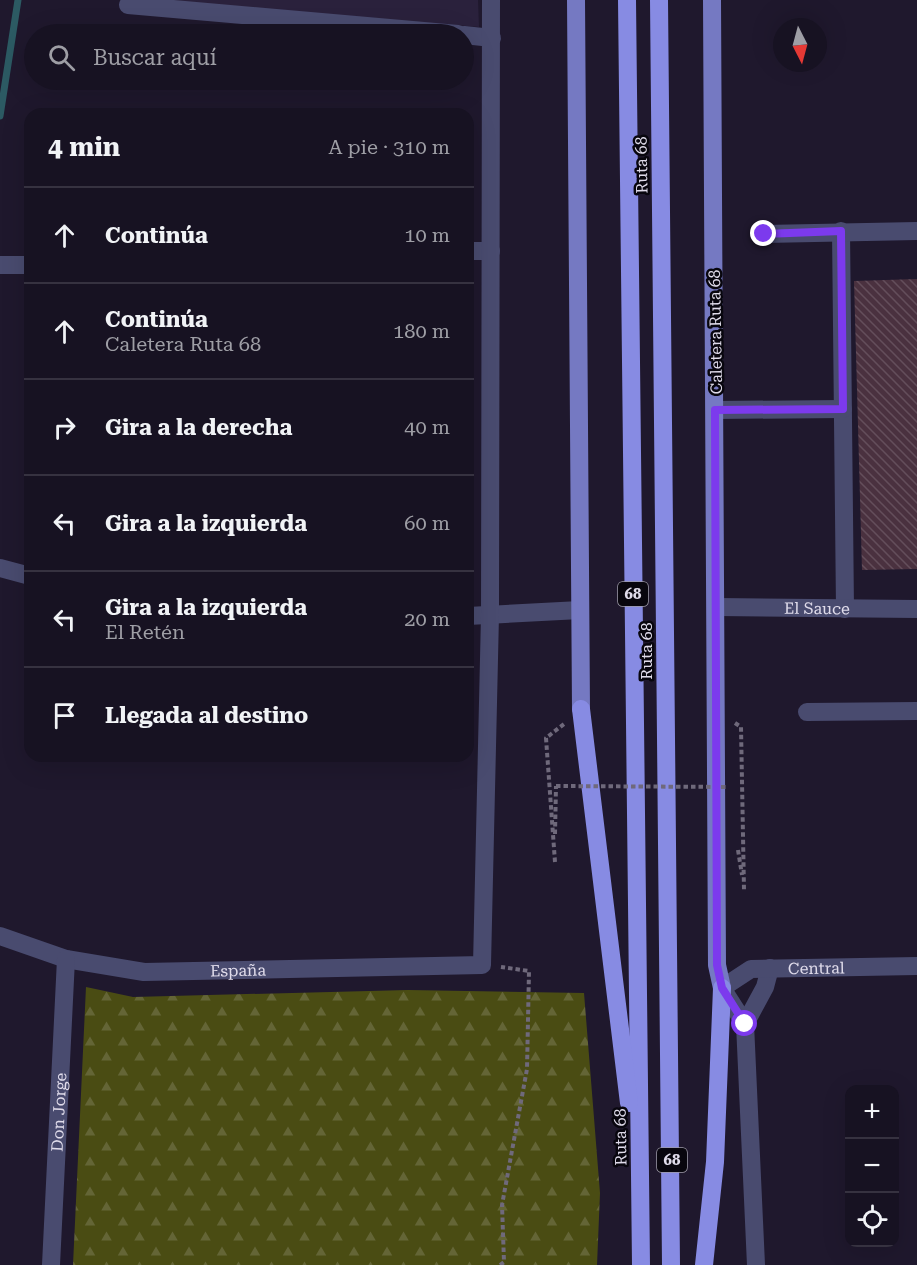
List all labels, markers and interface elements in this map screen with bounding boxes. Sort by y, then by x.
north arrow [773,18,827,72]
search box [24,24,474,90]
icon: search [45,41,78,74]
text: Buscar aquí [93,45,217,70]
text: 4 min [48,132,120,162]
text: A pie · 310 m [328,135,450,159]
street label: Ruta 68 [632,136,651,194]
icon: ahead [48,219,81,252]
route end [750,220,776,246]
text: Continúa [105,223,208,248]
text: 10 m [404,223,450,247]
street label: Caletera Ruta 68 [705,269,726,395]
text: Continúa [105,307,208,332]
icon: ahead [48,315,81,348]
text: 180 m [393,319,450,343]
text: Caletera Ruta 68 [105,332,261,356]
icon: right [48,411,81,444]
text: Gira a la derecha [105,415,292,440]
text: 40 m [404,415,450,439]
icon: left [48,507,81,540]
text: Gira a la izquierda [105,511,307,536]
text: 60 m [404,511,450,535]
road number: 68 [618,582,648,606]
text: Gira a la izquierda [105,595,307,620]
street label: El Sauce [784,599,850,618]
icon: left [48,603,81,636]
text: 20 m [404,607,450,631]
text: El Retén [105,620,185,644]
street label: Ruta 68 [637,622,656,680]
icon: arrive [48,699,81,732]
text: Llegada al destino [105,703,308,728]
street label: Central [788,958,845,978]
street label: España [210,960,267,981]
route start [731,1010,757,1036]
street label: Don Jorge [48,1072,70,1152]
map controls [845,1085,899,1247]
button: + [845,1085,899,1139]
street label: Ruta 68 [611,1108,630,1166]
button: − [845,1139,899,1193]
road number: 68 [657,1148,687,1172]
button: locate [845,1193,899,1247]

